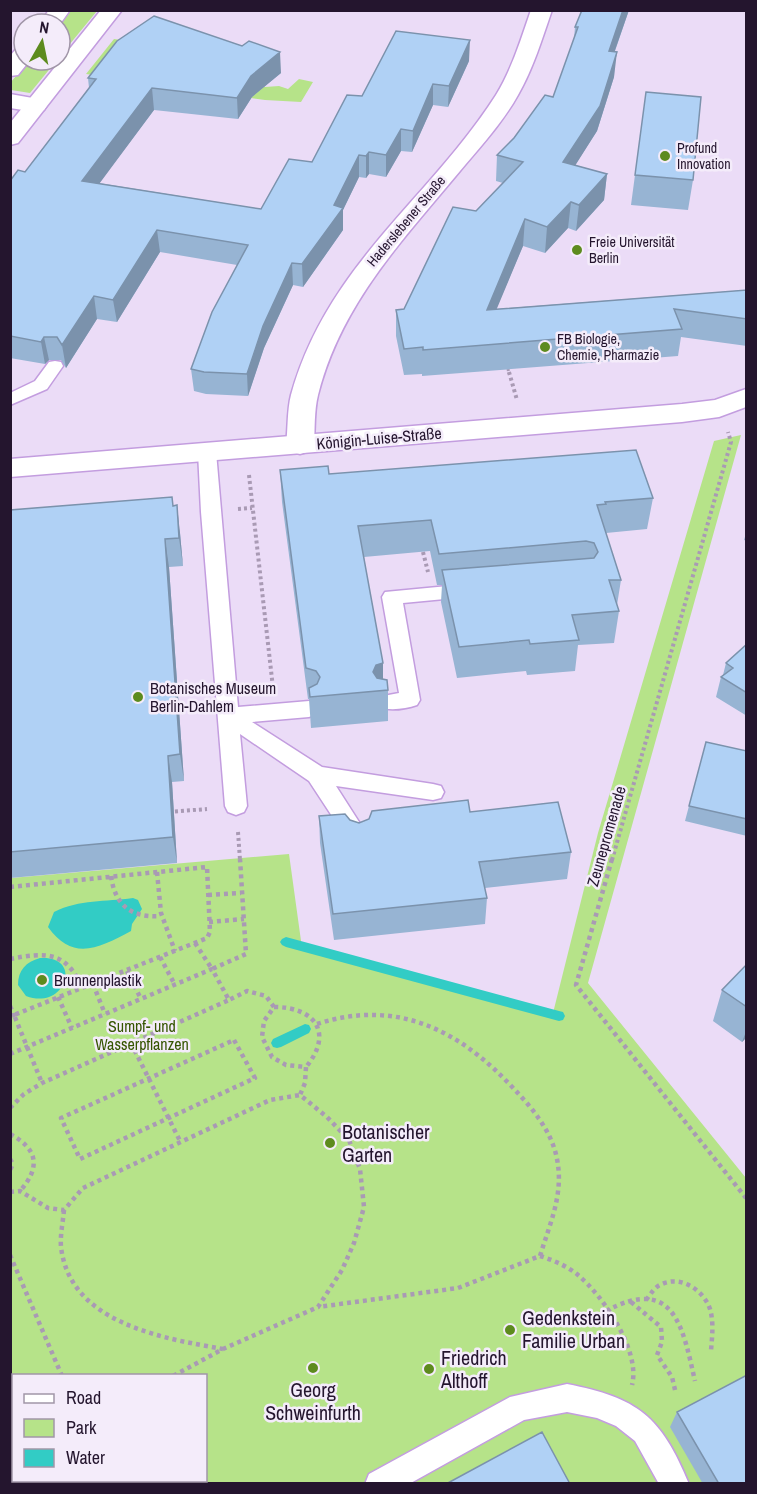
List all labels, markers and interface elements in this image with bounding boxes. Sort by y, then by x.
north arrow [12,12,72,72]
text: N [38,16,51,39]
place label: Profund Innovation [677,139,731,173]
marker: Profund Innovation [658,149,672,163]
street label: Haderslebener Straße [363,172,449,270]
place label: Freie Universität Berlin [589,233,675,267]
marker: Freie Universität Berlin [570,243,584,257]
place label: FB Biologie, Chemie, Pharmazie [557,330,659,364]
marker: FB Biologie, Chemie, Pharmazie [538,340,552,354]
street label: Königin-Luise-Straße [316,422,442,454]
place label: Botanisches Museum Berlin-Dahlem [150,677,276,717]
marker: Botanisches Museum Berlin-Dahlem [131,690,145,704]
street label: Zeunepromenade [581,783,631,889]
place label: Brunnenplastik [54,969,142,991]
marker: Brunnenplastik [35,973,49,987]
park label: Sumpf- und Wasserpflanzen [95,1015,189,1055]
place label: Botanischer Garten [342,1118,430,1168]
marker: Botanischer Garten [323,1136,337,1150]
place label: Gedenkstein Familie Urban [522,1304,625,1354]
marker: Gedenkstein Familie Urban [503,1323,517,1337]
place label: Friedrich Althoff [440,1344,507,1394]
marker: Georg Schweinfurth [306,1361,320,1375]
marker: Friedrich Althoff [422,1362,436,1376]
legend [12,1374,207,1482]
place label: Georg Schweinfurth [265,1376,361,1426]
text: Road [66,1385,101,1410]
text: Park [66,1415,97,1440]
text: Water [66,1445,105,1470]

